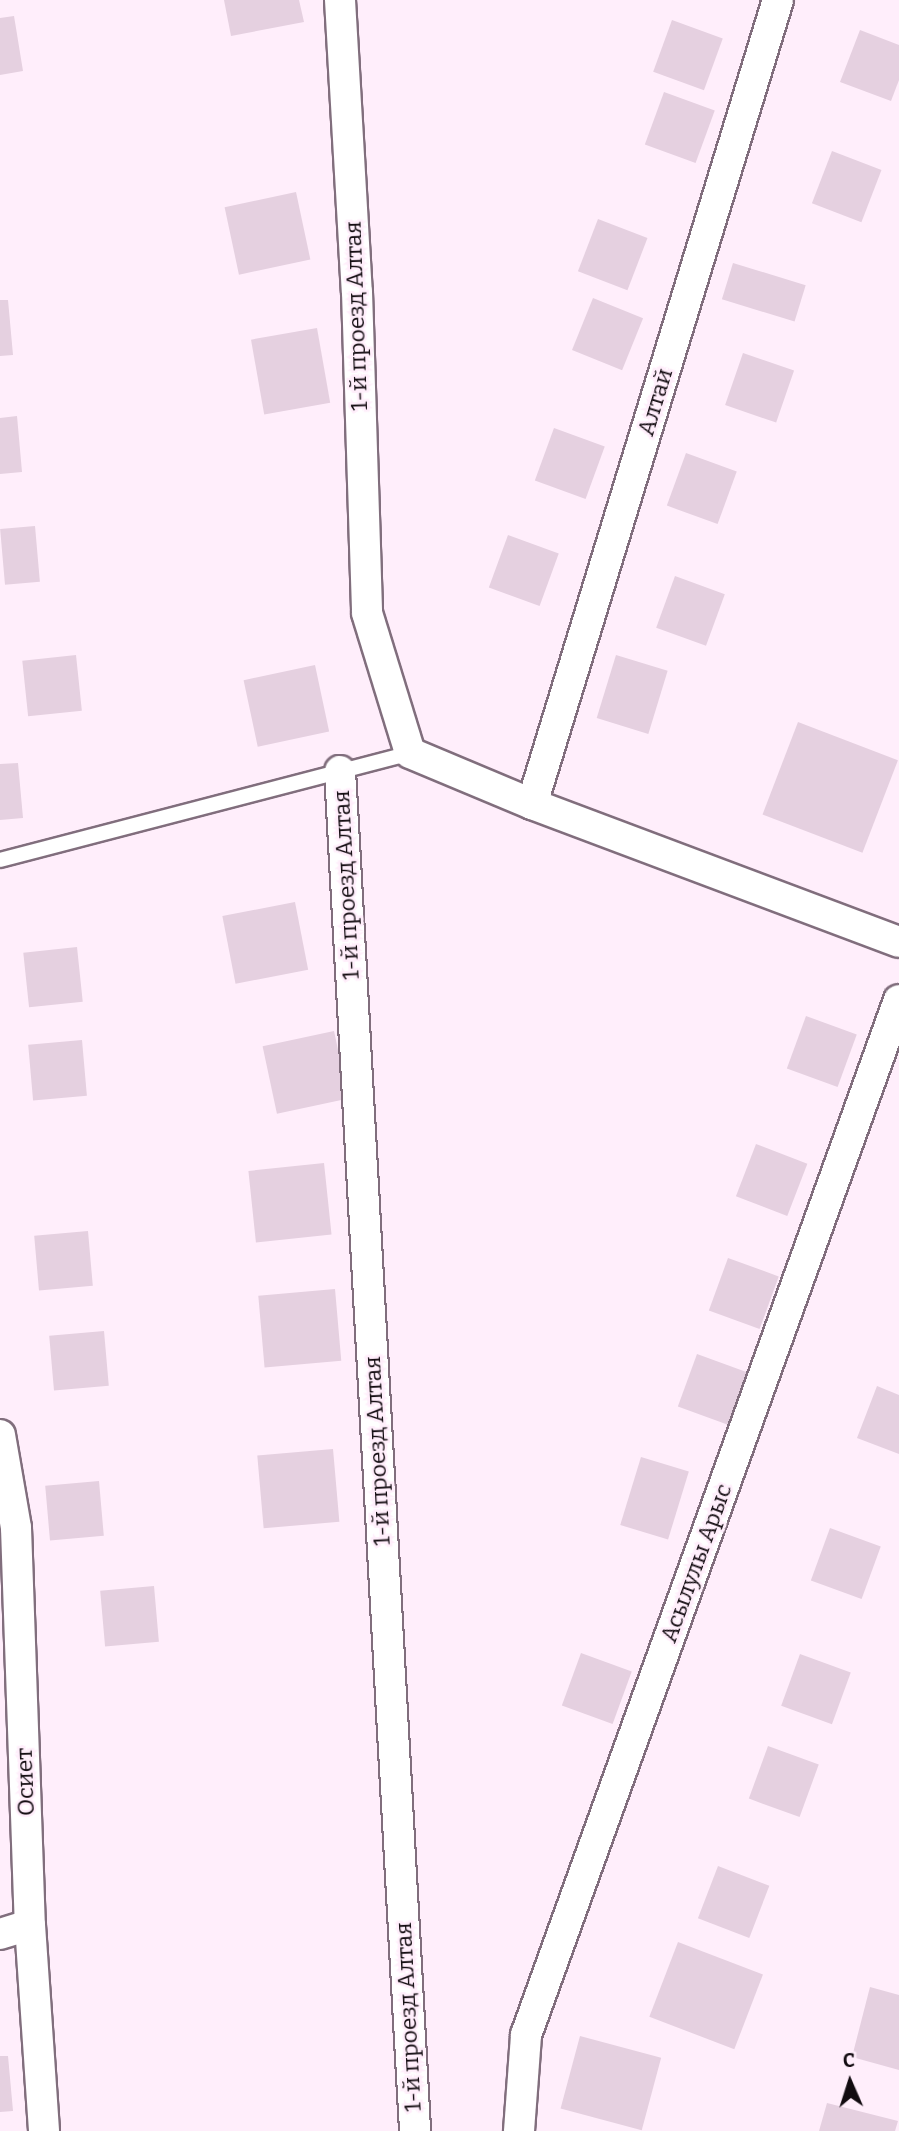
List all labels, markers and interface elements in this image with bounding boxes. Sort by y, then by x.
street label: 1-й проезд Алтая [339,221,373,411]
street label: Алтай [632,365,678,439]
street label: 1-й проезд Алтая [327,790,365,980]
street label: 1-й проезд Алтая [358,1356,396,1546]
street label: Асылулы Арыс [655,1480,737,1646]
street label: Осиет [10,1748,40,1816]
street label: 1-й проезд Алтая [389,1922,427,2112]
north arrow [815,2047,885,2117]
text: С [842,2049,855,2072]

